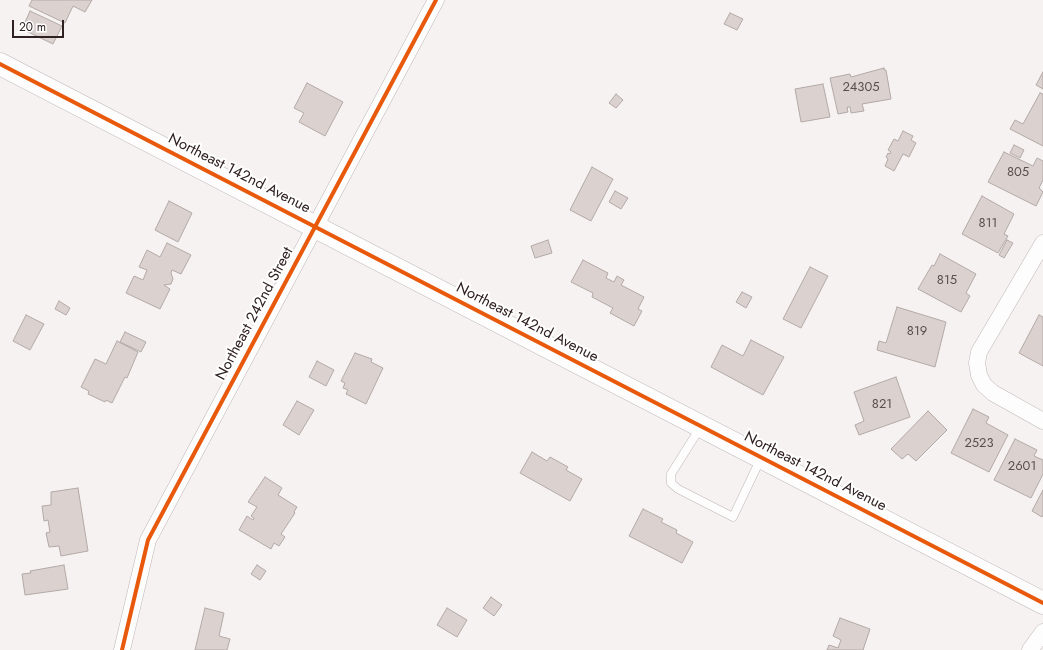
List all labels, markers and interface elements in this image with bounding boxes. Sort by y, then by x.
scale bar [14,12,66,38]
text: 20 m [19,18,46,36]
house number: 24305 [842,80,880,96]
street label: Northeast 142nd Avenue [165,130,313,218]
house number: 805 [1007,165,1029,181]
house number: 811 [979,216,997,232]
street label: Northeast 242nd Street [212,244,298,384]
house number: 815 [937,273,957,289]
street label: Northeast 142nd Avenue [453,279,601,367]
house number: 819 [907,324,927,340]
house number: 821 [872,397,892,413]
street label: Northeast 142nd Avenue [741,428,889,516]
house number: 2523 [964,436,994,452]
house number: 2601 [1008,459,1036,475]

